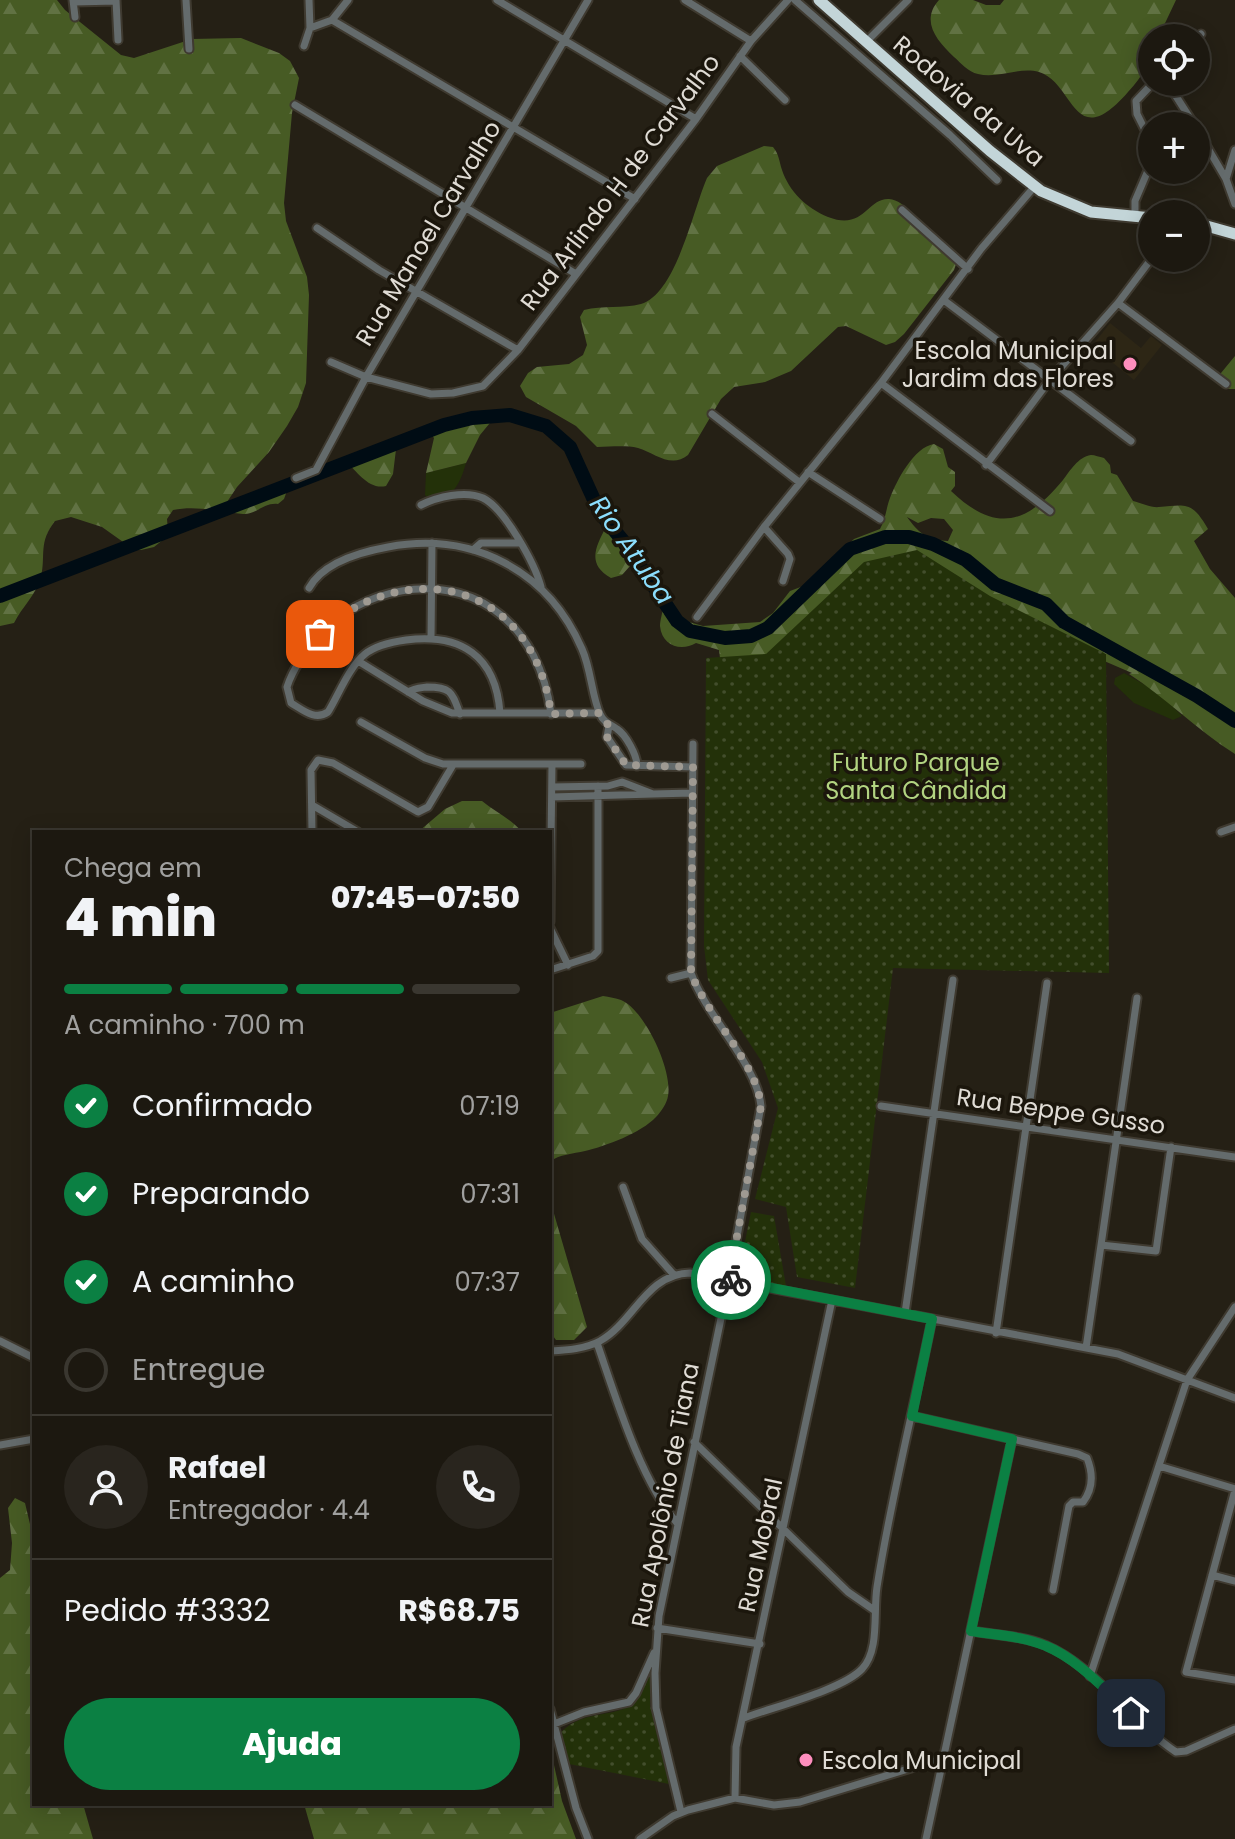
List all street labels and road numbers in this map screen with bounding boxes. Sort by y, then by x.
street label: Rodovia da Uva [886,28,1052,174]
street label: Rua Arlindo H de Carvalho [513,47,727,317]
street label: Rua Manoel Carvalho [348,114,508,352]
street label: Rua Beppe Gusso [955,1080,1167,1142]
street label: Rua Apolônio de Tiana [623,1360,707,1630]
street label: Rua Mobral [730,1475,790,1615]

